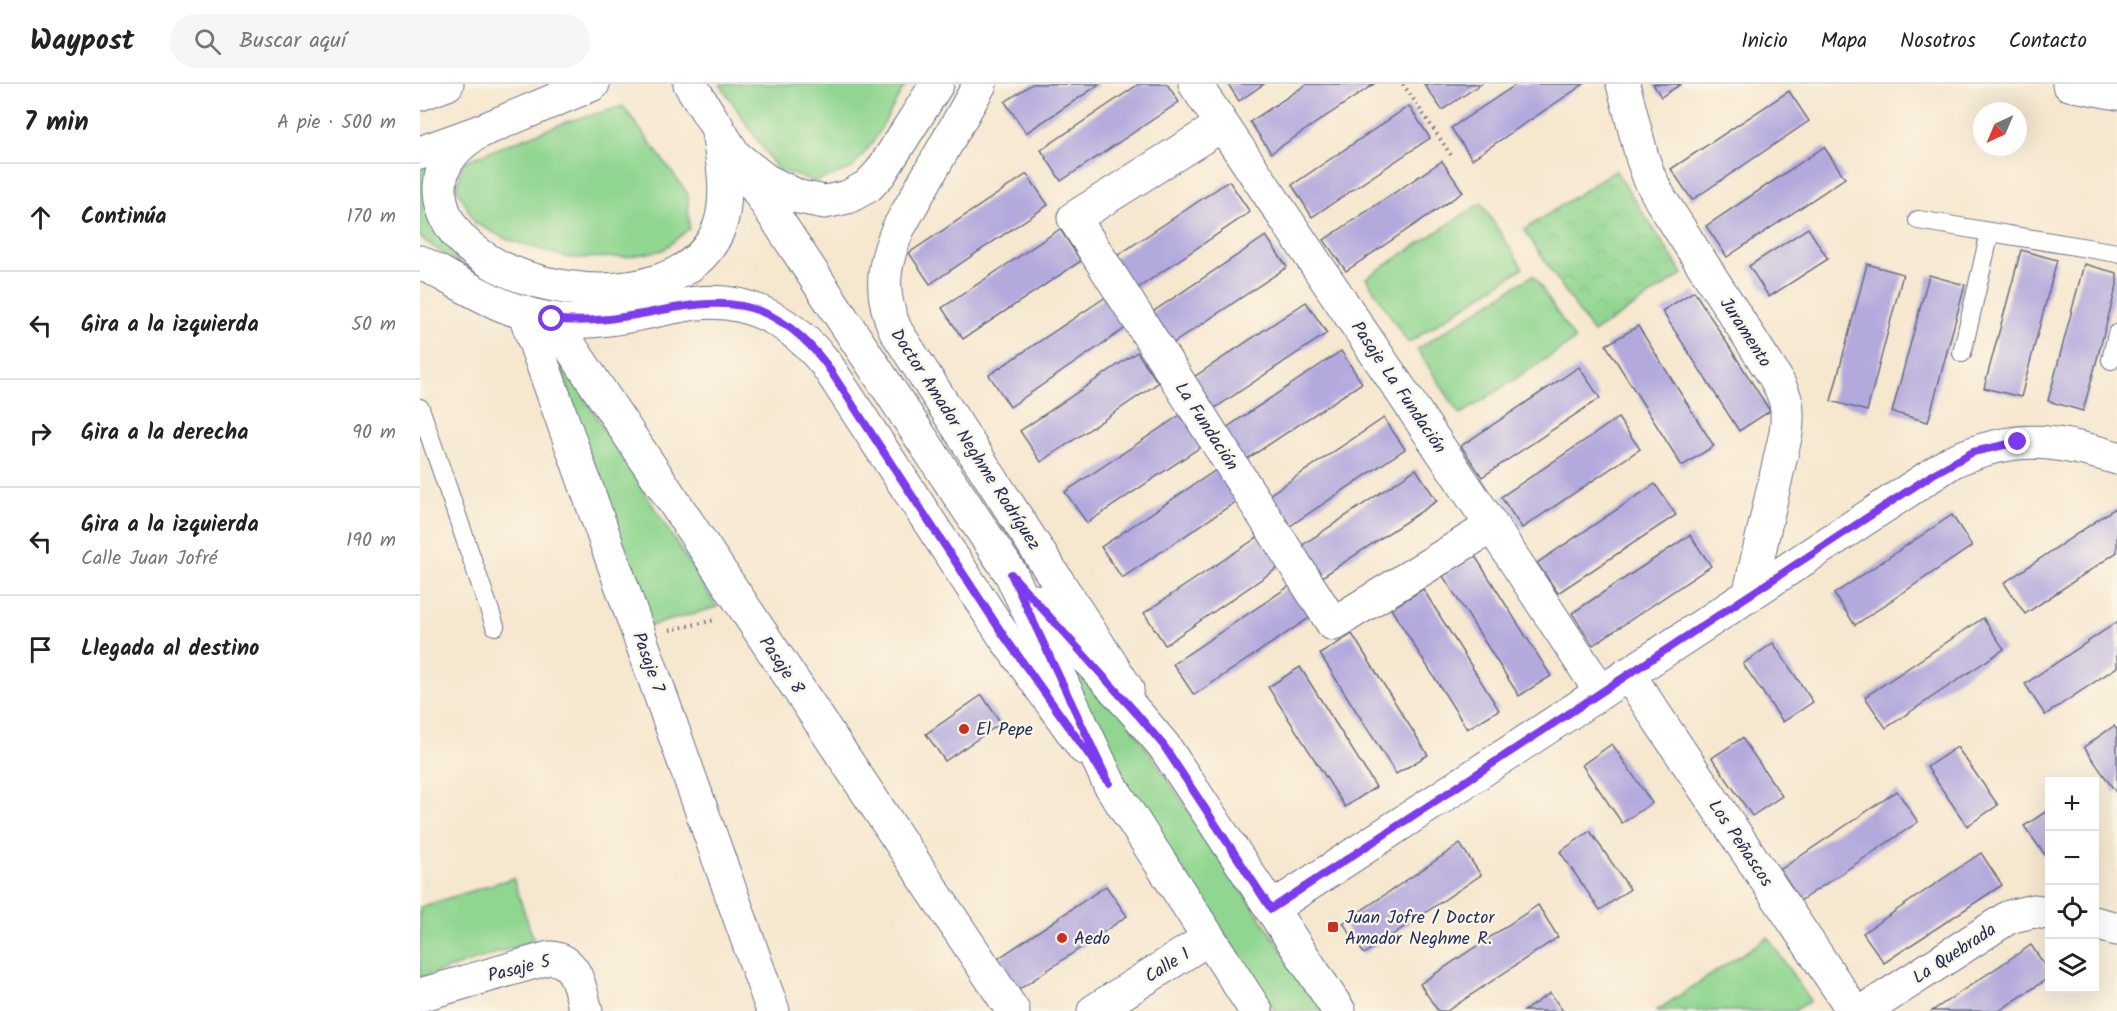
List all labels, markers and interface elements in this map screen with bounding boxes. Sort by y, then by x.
search box [170,14,590,68]
text: Waypost [30,19,134,64]
text: Buscar aquí [239,24,346,59]
icon: search [191,25,224,58]
text: Inicio [1741,25,1788,58]
text: Mapa [1821,25,1867,58]
text: Nosotros [1900,25,1976,58]
text: Contacto [2009,25,2087,58]
text: 7 min [24,102,89,144]
north arrow [1973,102,2027,156]
text: A pie · 500 m [277,107,396,139]
text: Continúa [81,200,166,235]
icon: ahead [24,201,57,234]
text: 170 m [347,201,396,233]
street label: Juramento [1711,292,1778,374]
route start [538,305,564,331]
text: Gira a la izquierda [81,308,259,343]
icon: left [24,309,57,342]
text: 50 m [351,309,396,341]
street label: Pasaje La Fundación [1342,316,1453,460]
street label: Doctor Amador Neghme Rodríguez [882,323,1048,557]
street label: La Fundación [1166,377,1245,477]
text: Gira a la derecha [81,416,248,451]
icon: right [24,417,57,450]
text: 90 m [352,417,396,449]
route end [2004,428,2030,454]
text: Gira a la izquierda [81,508,259,543]
icon: left [24,525,57,558]
text: 190 m [346,525,396,557]
text: Calle Juan Jofré [81,543,218,575]
street label: Pasaje 7 [623,628,672,698]
street label: Pasaje 8 [751,631,811,701]
text: Llegada al destino [81,632,259,667]
icon: arrive [24,633,57,666]
place label: El Pepe [976,716,1033,745]
marker: El Pepe [957,722,971,736]
map controls [2045,777,2099,993]
button: + [2045,777,2099,831]
street label: Los Peñascos [1700,794,1780,894]
button: − [2045,831,2099,885]
button: locate [2045,885,2099,939]
place label: Juan Jofre / Doctor Amador Neghme R. [1345,904,1495,954]
street label: La Quebrada [1907,916,2003,992]
marker: Juan Jofre / Doctor Amador Neghme R. [1326,920,1340,934]
place label: Aedo [1074,925,1110,954]
marker: Aedo [1055,931,1069,945]
button: layers [2045,939,2099,993]
street label: Calle 1 [1139,941,1196,992]
street label: Pasaje 5 [485,947,555,991]

